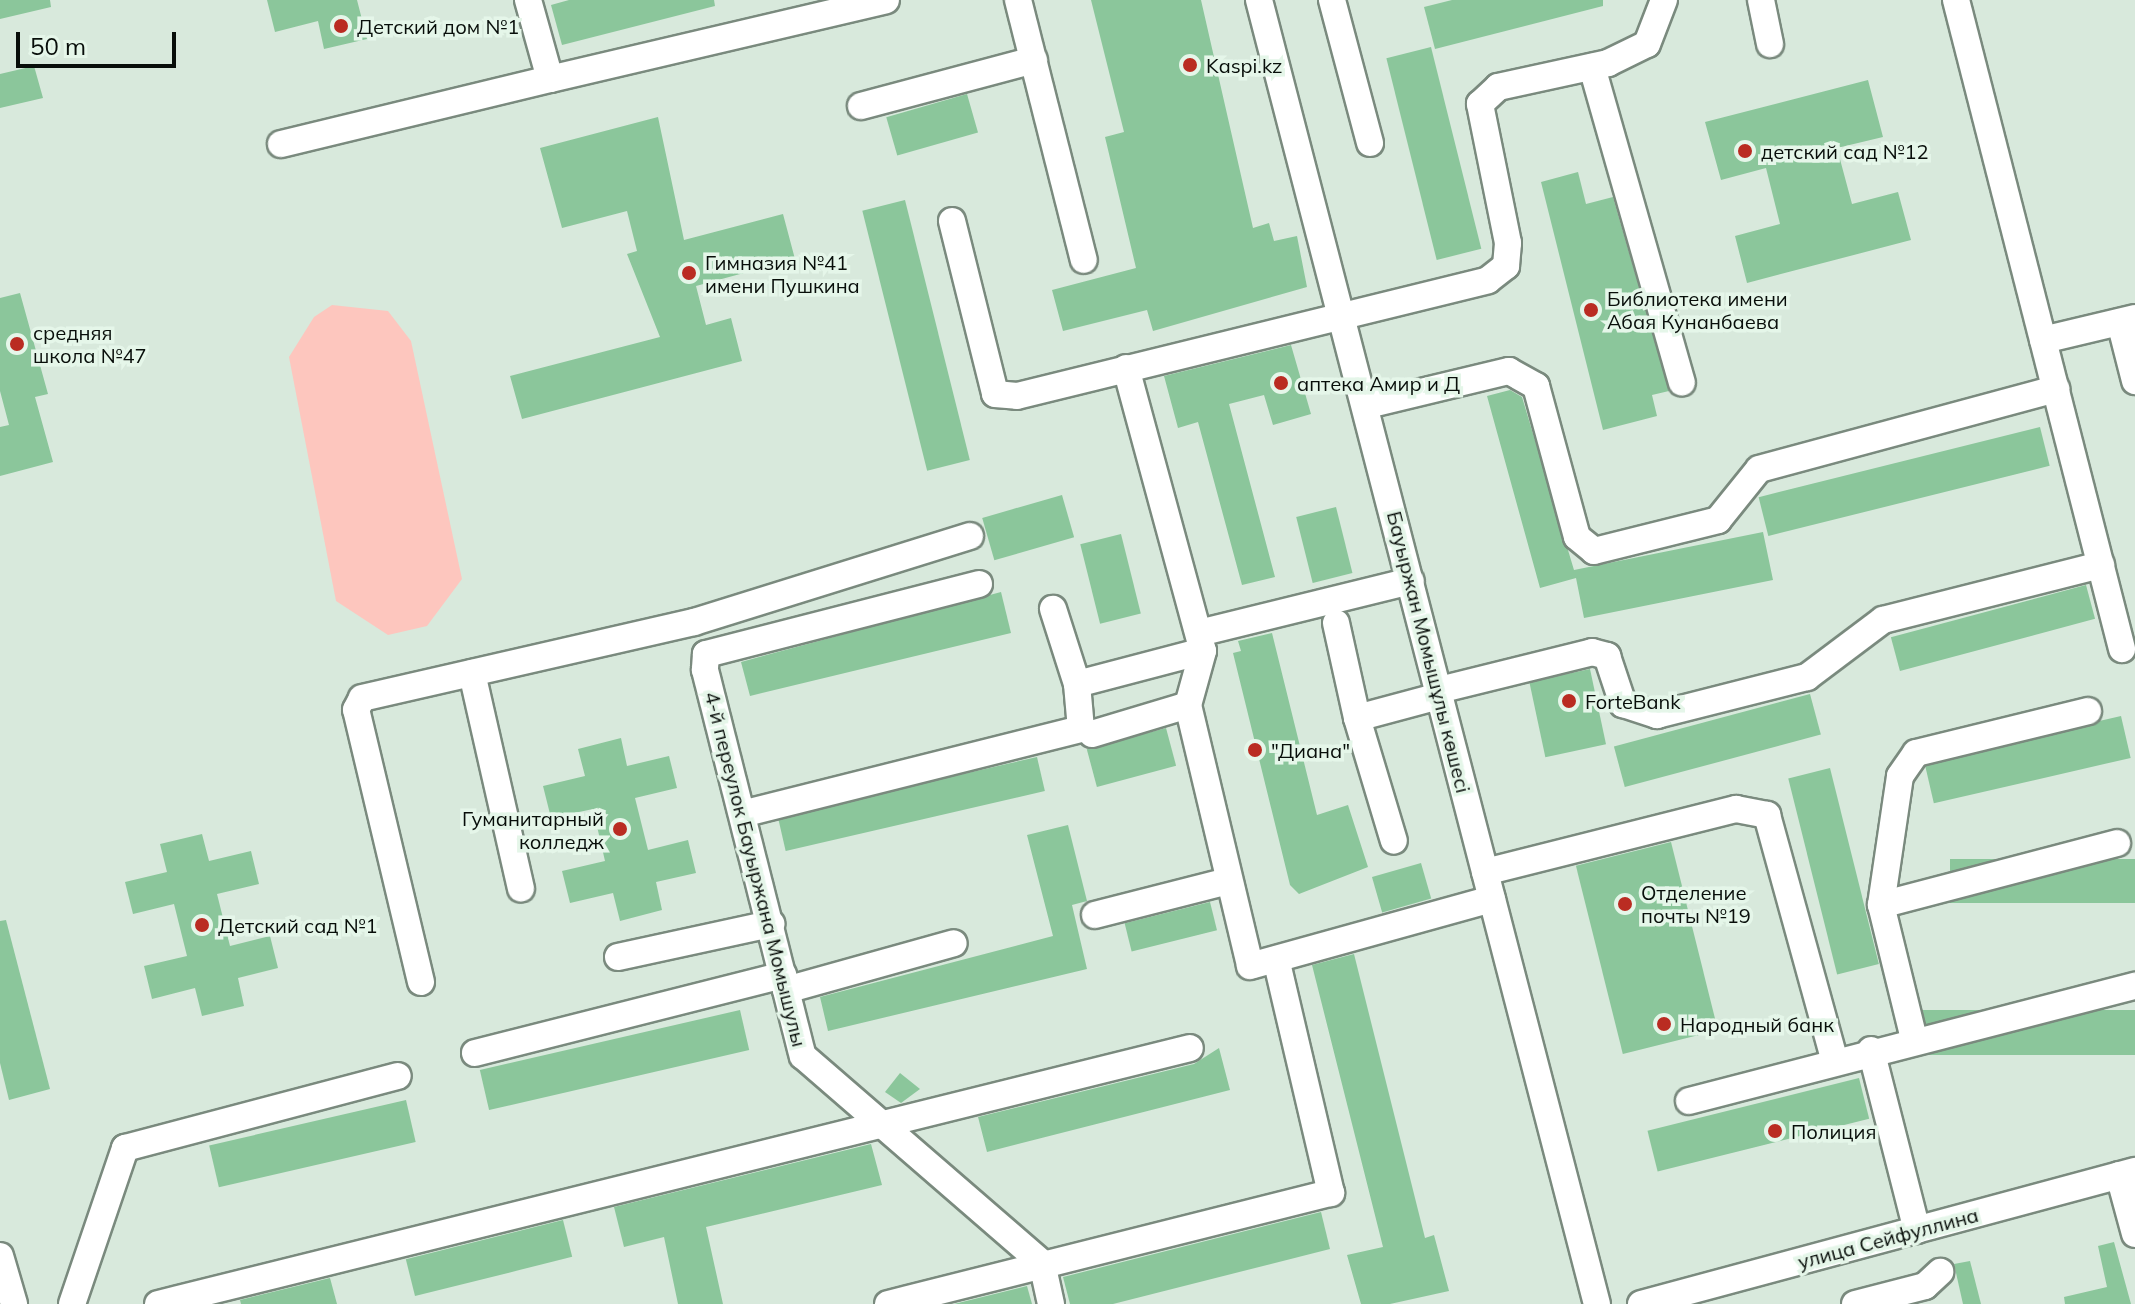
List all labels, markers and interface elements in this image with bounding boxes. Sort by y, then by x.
place label: Детский дом №1 [357,14,519,38]
scale bar [20,16,180,66]
marker: Детский дом №1 [332,17,350,35]
text: 50 m [30,31,86,61]
place label: Kaspi.kz [1206,53,1282,77]
marker: Kaspi.kz [1181,56,1199,74]
place label: детский сад №12 [1761,139,1929,163]
marker: детский сад №12 [1736,142,1754,160]
place label: Гимназия №41 имени Пушкина [705,250,860,297]
marker: Гимназия №41 имени Пушкина [680,264,698,282]
place label: Библиотека имени Абая Кунанбаева [1607,286,1788,333]
marker: Библиотека имени Абая Кунанбаева [1582,301,1600,319]
place label: средняя школа №47 [33,320,146,367]
marker: средняя школа №47 [8,335,26,353]
place label: аптека Амир и Д [1297,371,1460,395]
marker: аптека Амир и Д [1272,374,1290,392]
street label: Бауыржан Момышұлы көшесі [1382,509,1476,795]
street label: 4-й переулок Бауыржана Момышулы [700,689,812,1049]
place label: ForteBank [1585,689,1680,713]
marker: ForteBank [1560,692,1578,710]
place label: "Диана" [1271,738,1350,762]
marker: "Диана" [1246,741,1264,759]
place label: Гуманитарный колледж [462,806,604,853]
marker: Гуманитарный колледж [611,820,629,838]
place label: Отделение почты №19 [1641,880,1751,927]
marker: Отделение почты №19 [1616,895,1634,913]
place label: Детский сад №1 [218,913,377,937]
marker: Детский сад №1 [193,916,211,934]
place label: Народный банк [1680,1012,1834,1036]
marker: Народный банк [1655,1015,1673,1033]
place label: Полиция [1791,1119,1876,1143]
marker: Полиция [1766,1122,1784,1140]
street label: улица Сейфуллина [1795,1202,1981,1274]

